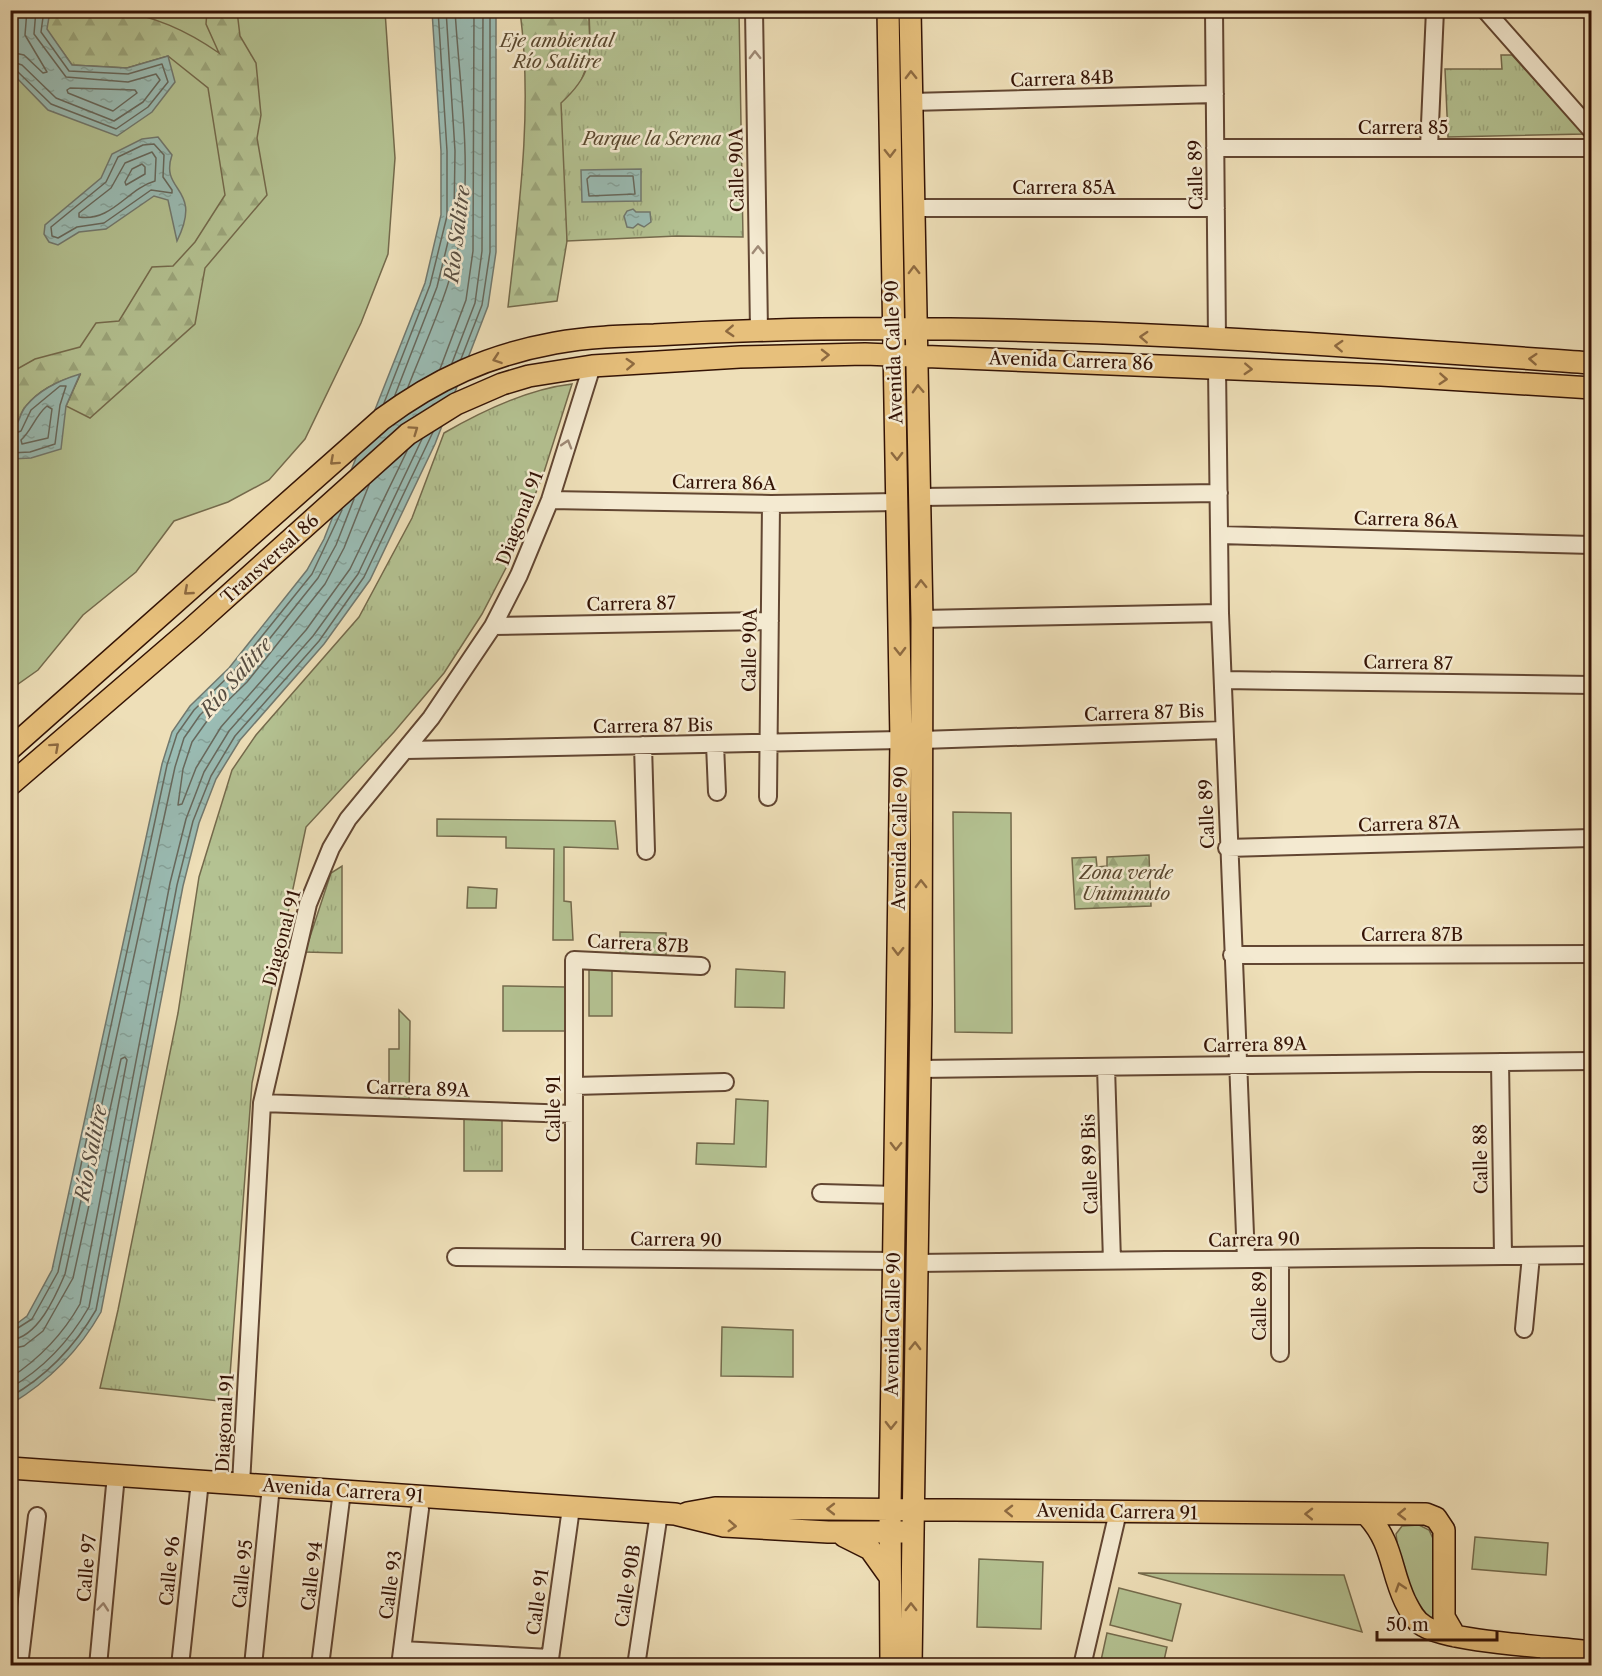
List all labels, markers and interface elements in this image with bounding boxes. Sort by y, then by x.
park label: Eje ambiental Río Salitre [498,30,616,73]
one-way arrow [749,51,761,60]
street label: Carrera 84B [1010,66,1114,92]
one-way arrow [905,70,917,79]
street label: Carrera 85 [1358,117,1448,139]
street label: Calle 90A [725,127,749,212]
park label: Parque la Serena [580,128,722,150]
street label: Calle 89 [1184,140,1208,210]
one-way arrow [884,148,896,157]
street label: Carrera 85A [1012,177,1117,199]
water label: Río Salitre [439,183,475,286]
one-way arrow [752,246,764,255]
one-way arrow [908,265,920,274]
street label: Avenida Calle 90 [880,280,908,425]
one-way arrow [726,325,735,338]
one-way arrow [1139,330,1148,343]
one-way arrow [1334,340,1343,353]
street label: Avenida Carrera 86 [987,347,1154,375]
one-way arrow [820,349,829,361]
one-way arrow [492,351,502,364]
one-way arrow [1529,352,1538,365]
one-way arrow [625,357,634,370]
one-way arrow [1244,362,1253,375]
one-way arrow [1438,372,1447,385]
one-way arrow [911,385,924,394]
one-way arrow [408,426,419,437]
one-way arrow [560,439,572,450]
one-way arrow [891,451,904,460]
one-way arrow [330,454,340,465]
street label: Diagonal 91 [492,467,548,568]
street label: Carrera 86A [672,471,777,495]
street label: Carrera 86A [1353,507,1459,533]
street label: Transversal 86 [217,509,323,609]
one-way arrow [915,580,927,589]
one-way arrow [184,584,195,595]
street label: Carrera 87 [586,592,676,616]
street label: Calle 90A [738,607,762,692]
water label: Río Salitre [194,631,278,723]
one-way arrow [894,646,906,655]
street label: Carrera 87 [1363,651,1453,675]
street label: Carrera 87 Bis [1084,700,1204,726]
street label: Carrera 87 Bis [593,714,713,738]
one-way arrow [48,744,59,755]
street label: Avenida Calle 90 [888,766,912,911]
street label: Calle 89 [1195,779,1219,849]
street label: Carrera 87A [1358,811,1461,837]
park label: Zona verde Uniminuto [1078,862,1174,905]
one-way arrow [915,880,927,889]
street label: Diagonal 91 [259,887,306,989]
street label: Carrera 87B [1361,924,1463,946]
street label: Carrera 87B [586,930,690,958]
one-way arrow [892,946,905,955]
street label: Carrera 89A [1203,1033,1308,1057]
street label: Calle 91 [543,1075,565,1143]
street label: Carrera 89A [366,1076,471,1102]
water label: Río Salitre [70,1102,112,1205]
street label: Calle 89 Bis [1077,1113,1103,1215]
street label: Calle 88 [1469,1124,1493,1194]
one-way arrow [890,1141,902,1150]
street label: Carrera 90 [630,1228,722,1252]
street label: Carrera 90 [1208,1228,1300,1252]
street label: Avenida Calle 90 [881,1252,905,1397]
street label: Calle 89 [1249,1271,1271,1341]
one-way arrow [909,1341,921,1350]
street label: Diagonal 91 [211,1373,239,1473]
one-way arrow [885,1420,898,1429]
street label: Avenida Carrera 91 [261,1474,425,1508]
street label: Avenida Carrera 91 [1035,1500,1198,1524]
one-way arrow [827,1503,836,1515]
one-way arrow [1004,1505,1013,1517]
one-way arrow [1304,1508,1313,1520]
one-way arrow [1397,1508,1406,1520]
one-way arrow [728,1519,737,1532]
street label: Calle 97 [73,1533,101,1603]
street label: Calle 96 [155,1535,185,1607]
street label: Calle 95 [228,1538,258,1610]
street label: Calle 94 [297,1540,327,1612]
street label: Calle 90B [611,1543,645,1629]
street label: Calle 93 [375,1549,407,1621]
street label: Calle 91 [522,1567,554,1637]
one-way arrow [1395,1582,1407,1593]
one-way arrow [96,1603,109,1612]
one-way arrow [905,1603,917,1612]
scale bar [1377,1604,1497,1642]
text: 50 m [1386,1614,1429,1636]

